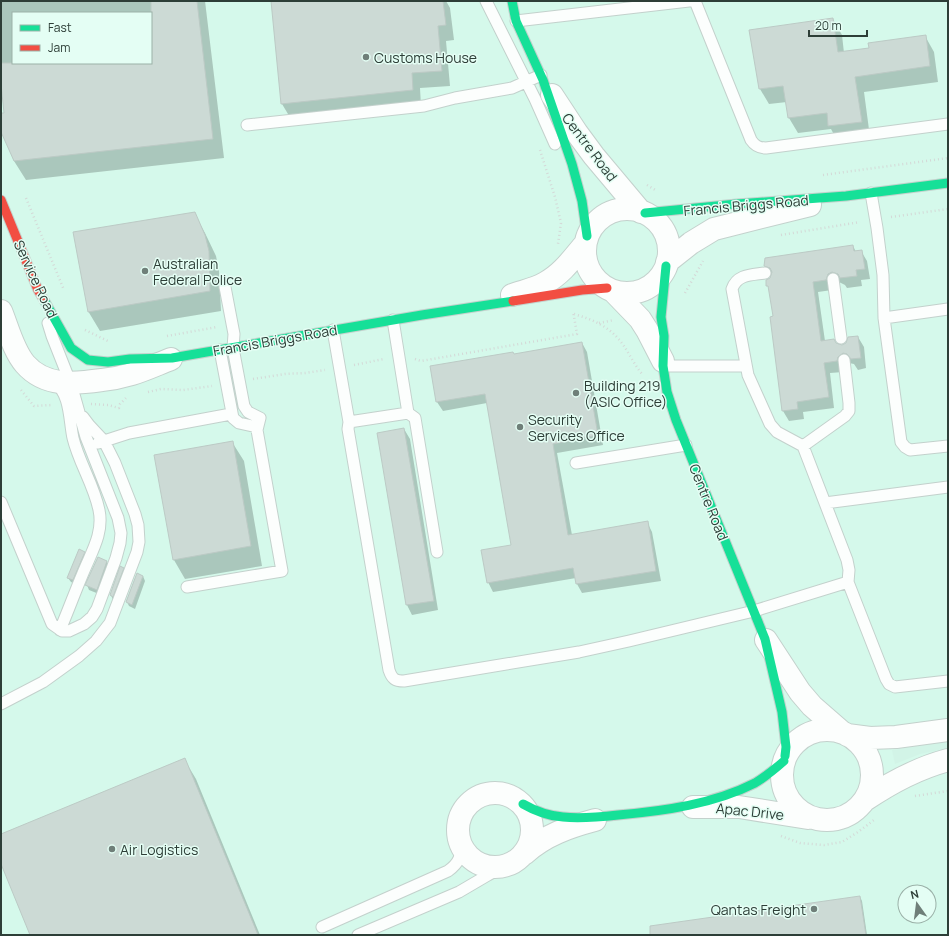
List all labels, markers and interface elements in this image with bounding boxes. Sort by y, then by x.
legend [12,12,152,64]
scale bar [809,12,867,38]
text: 20 m [815,17,842,34]
text: Fast [48,19,72,36]
text: Jam [48,39,70,56]
place label: Customs House [374,48,477,67]
marker: Customs House [361,52,371,62]
street label: Centre Road [558,109,622,185]
street label: Francis Briggs Road [683,190,809,220]
street label: Service Road [10,237,62,321]
place label: Australian Federal Police [153,254,242,289]
marker: Australian Federal Police [140,266,150,276]
street label: Francis Briggs Road [211,320,339,360]
place label: Building 219 (ASIC Office) [584,376,667,411]
marker: Building 219 (ASIC Office) [571,388,581,398]
place label: Security Services Office [528,410,625,445]
marker: Security Services Office [515,422,525,432]
street label: Centre Road [685,461,733,543]
street label: Apac Drive [715,798,785,824]
place label: Air Logistics [120,840,198,859]
marker: Air Logistics [107,844,117,854]
north arrow [897,884,937,924]
text: N [909,886,920,902]
place label: Qantas Freight [711,900,806,919]
marker: Qantas Freight [809,904,819,914]

